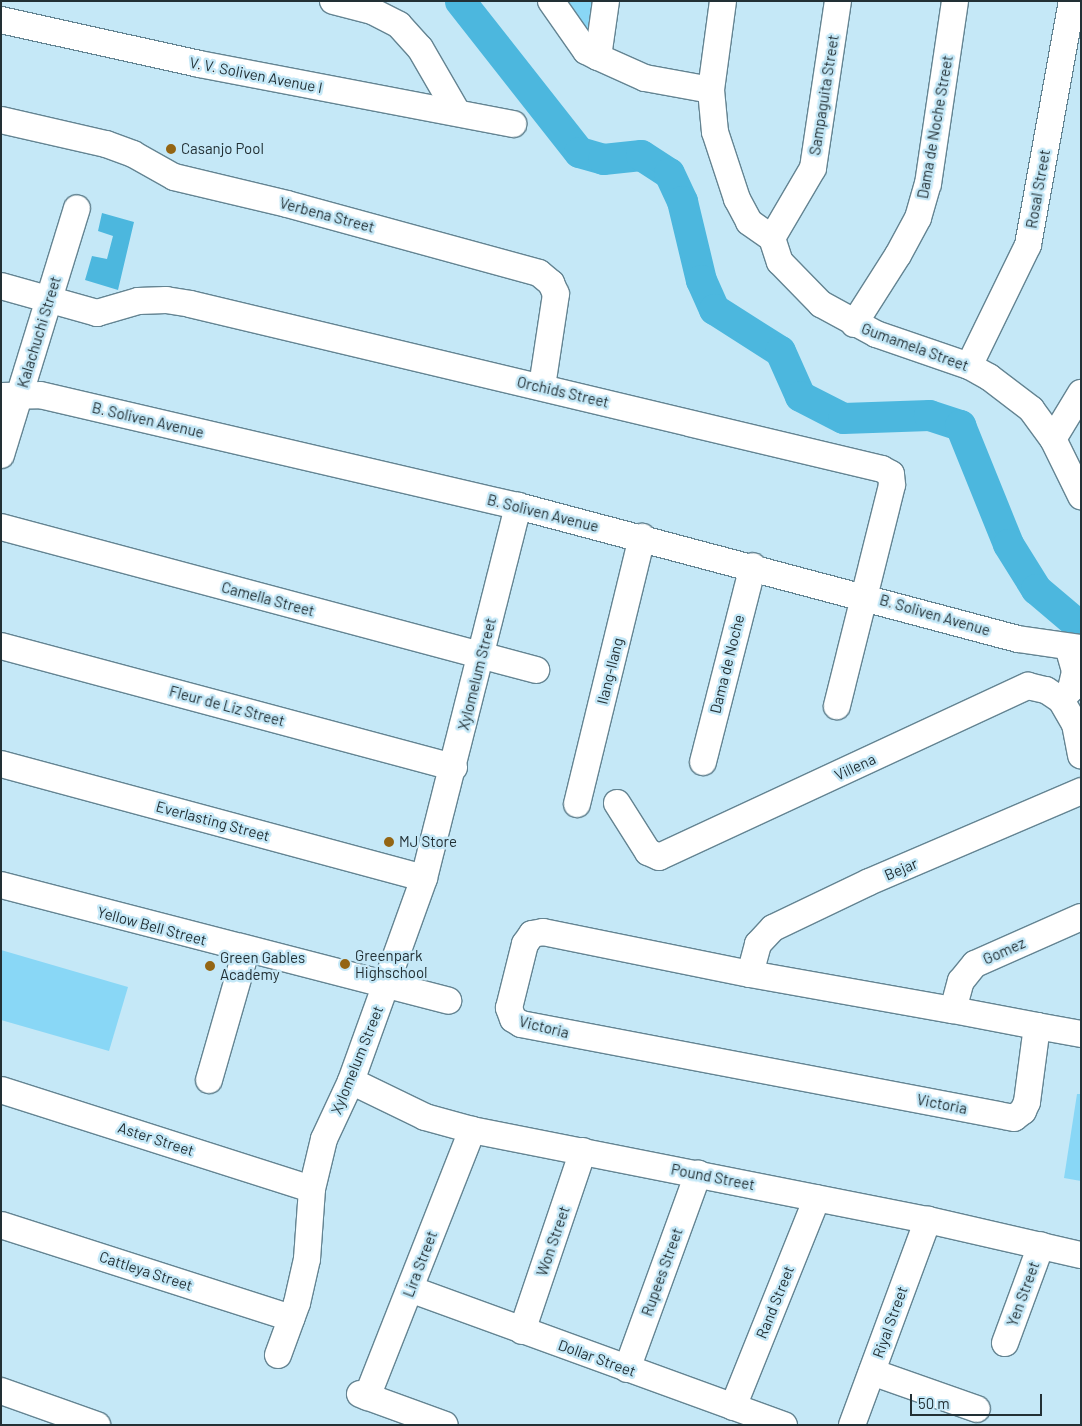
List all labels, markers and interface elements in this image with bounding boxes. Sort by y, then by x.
street label: Sampaguita Street [806,33,842,157]
street label: V. V. Soliven Avenue I [188,53,324,97]
street label: Dama de Noche Street [914,54,956,200]
place label: Casanjo Pool [181,140,264,158]
marker: Casanjo Pool [165,143,177,155]
street label: Rosal Street [1022,148,1054,230]
street label: Verbena Street [278,194,376,236]
street label: Kalachuchi Street [14,274,64,390]
street label: Gumamela Street [859,319,971,375]
street label: Orchids Street [515,373,611,411]
street label: B. Soliven Avenue [90,398,206,442]
street label: B. Soliven Avenue [485,490,601,536]
street label: Camella Street [220,578,316,620]
street label: B. Soliven Avenue [878,591,992,639]
street label: Dama de Noche [706,613,748,715]
street label: Xylomelum Street [454,616,500,732]
street label: Ilang-Ilang [593,636,627,706]
street label: Fleur de Liz Street [167,682,287,730]
street label: Villena [832,750,878,784]
street label: Everlasting Street [154,797,272,845]
place label: MJ Store [399,833,457,851]
marker: MJ Store [383,836,395,848]
street label: Bejar [882,854,920,884]
street label: Yellow Bell Street [95,903,209,949]
street label: Gomez [980,934,1028,968]
place label: Greenpark Highschool [355,946,428,981]
place label: Green Gables Academy [220,948,305,983]
marker: Greenpark Highschool [339,958,351,970]
marker: Green Gables Academy [204,960,216,972]
street label: Xylomelum Street [327,1003,387,1117]
street label: Victoria [517,1012,571,1042]
street label: Victoria [915,1090,969,1118]
street label: Aster Street [116,1118,196,1160]
street label: Pound Street [670,1160,756,1194]
street label: Won Street [533,1204,573,1278]
street label: Rupees Street [638,1226,686,1318]
street label: Lira Street [399,1228,441,1300]
street label: Cattleya Street [97,1247,195,1295]
street label: Yen Street [1003,1259,1043,1329]
street label: Rand Street [752,1263,798,1341]
street label: Riyal Street [869,1284,911,1360]
street label: Dollar Street [556,1336,638,1380]
scale bar [912,1384,1044,1416]
text: 50 m [918,1394,950,1412]

